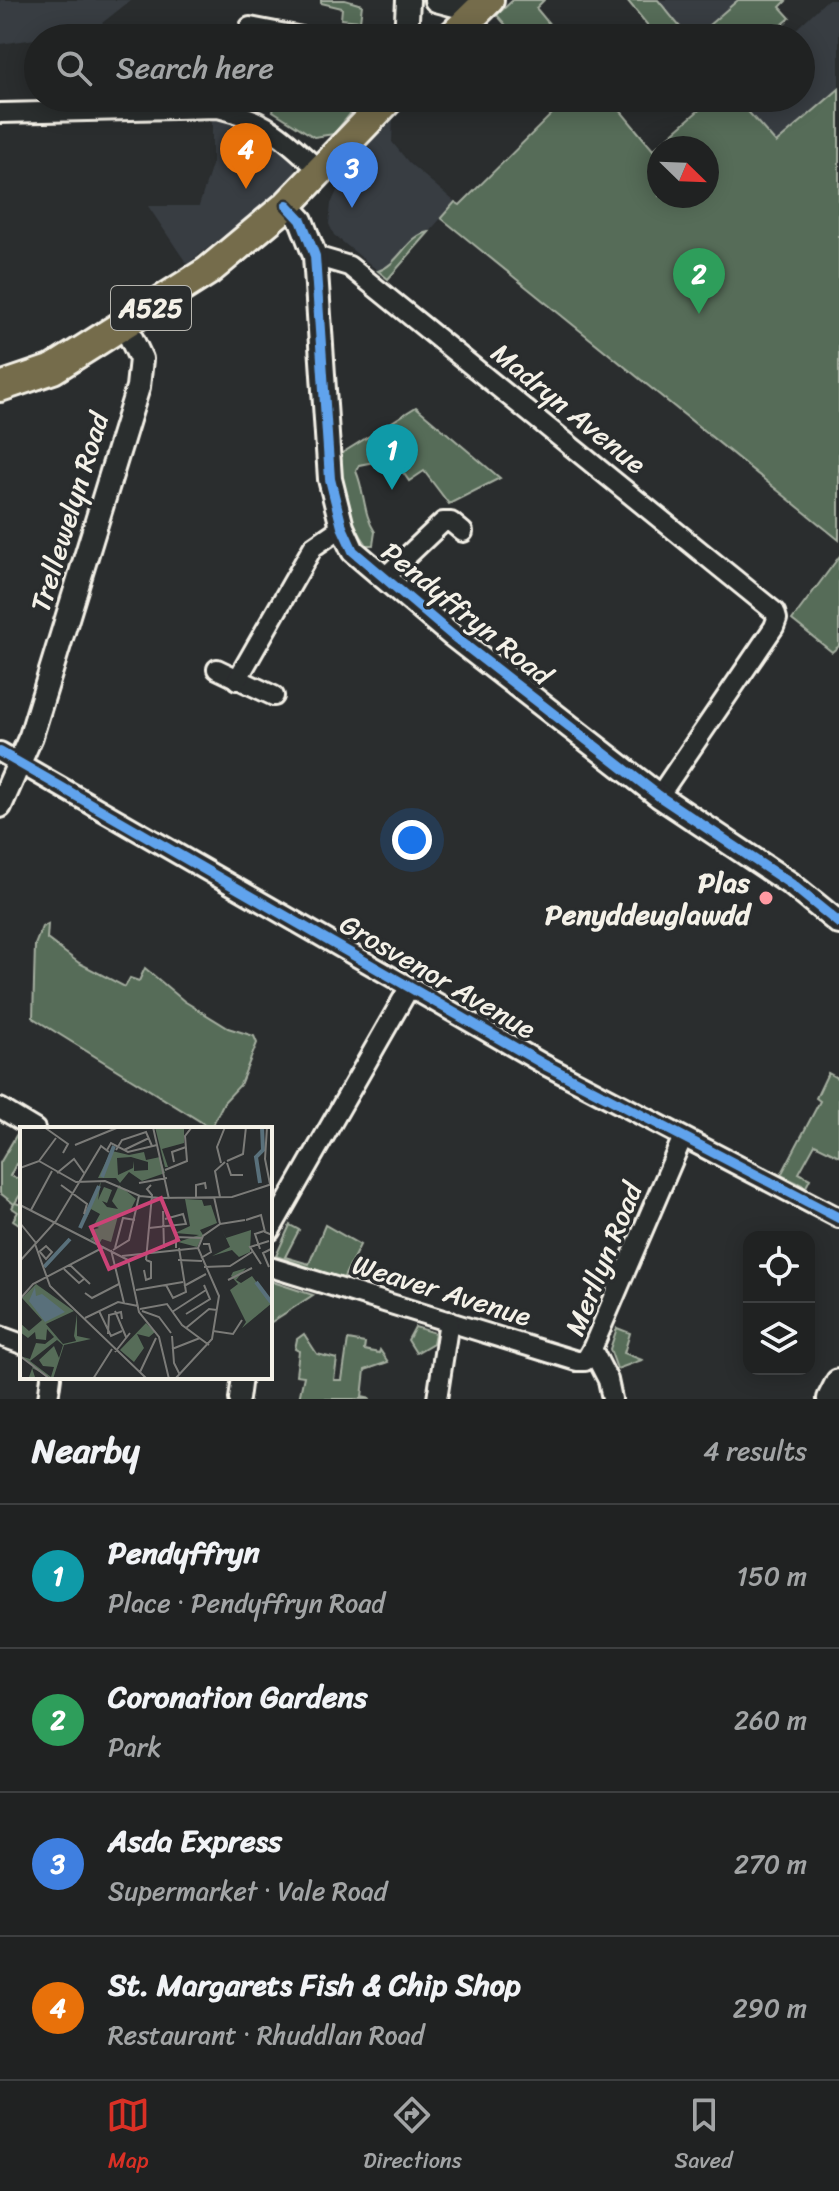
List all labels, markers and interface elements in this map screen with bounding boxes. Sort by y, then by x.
search box [24,24,815,112]
text: Search here [116,41,274,95]
icon: search [52,46,96,90]
pin: 4 [220,123,272,189]
north arrow [647,136,719,208]
pin: 3 [326,142,378,208]
pin: 2 [673,248,725,314]
road number: A525 [111,286,191,330]
street label: Madryn Avenue [480,330,658,487]
street label: Trellewelyn Road [16,404,124,618]
pin: 1 [366,424,418,490]
street label: Pendyffryn Road [370,529,565,700]
your location [392,820,432,860]
place label: Plas Penyddeuglawdd [545,858,752,939]
marker: Plas Penyddeuglawdd [757,889,775,907]
street label: Grosvenor Avenue [330,900,545,1053]
inset map [20,1127,272,1379]
street label: Merllyn Road [550,1173,657,1343]
map controls [743,1231,815,1375]
button: locate [743,1231,815,1303]
street label: Weaver Avenue [346,1240,537,1341]
button: layers [743,1303,815,1375]
text: Nearby [32,1421,140,1481]
text: 4 results [703,1428,807,1474]
text: Pendyffryn [108,1526,260,1580]
text: 1 [52,1553,64,1599]
text: 150 m [737,1553,807,1599]
text: Place · Pendyffryn Road [108,1580,385,1626]
text: Coronation Gardens [108,1670,368,1724]
text: 2 [50,1697,66,1743]
text: 260 m [734,1697,807,1743]
text: Park [108,1724,161,1770]
text: Asda Express [108,1814,282,1868]
text: 3 [51,1841,65,1887]
text: 270 m [734,1841,807,1887]
text: Supermarket · Vale Road [108,1868,387,1914]
text: St. Margarets Fish & Chip Shop [108,1958,521,2012]
text: 4 [50,1985,66,2031]
text: 290 m [733,1985,807,2031]
text: Restaurant · Rhuddlan Road [108,2012,424,2058]
tab: Map [106,2093,150,2180]
tab: Directions [363,2093,462,2180]
tab: Saved [675,2093,733,2180]

